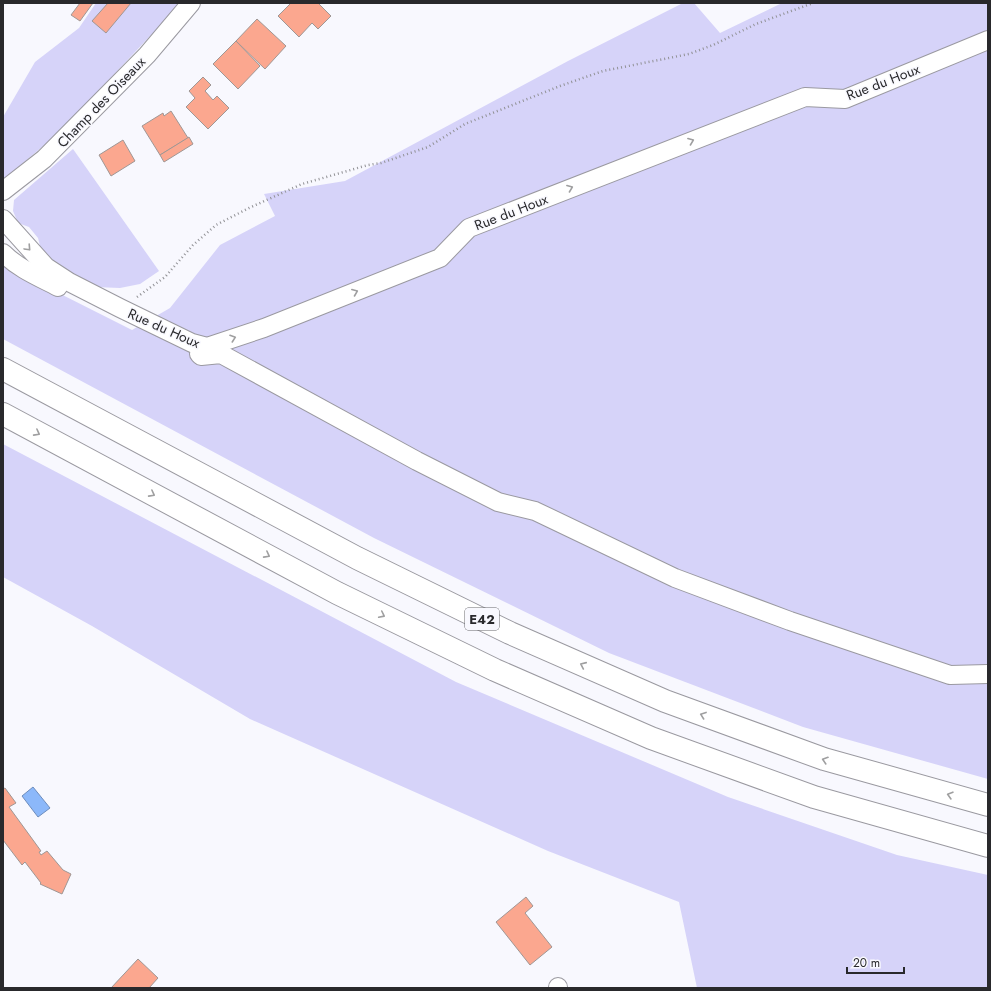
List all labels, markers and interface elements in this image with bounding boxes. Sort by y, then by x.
street label: Champ des Oiseaux [52,52,150,152]
street label: Rue du Houx [843,59,923,105]
one-way arrow [688,138,695,146]
one-way arrow [567,185,574,193]
street label: Rue du Houx [471,189,551,235]
one-way arrow [24,243,31,251]
one-way arrow [351,288,358,296]
street label: Rue du Houx [125,303,203,353]
one-way arrow [230,334,237,343]
one-way arrow [33,428,41,436]
one-way arrow [148,490,155,497]
one-way arrow [262,551,270,558]
road number: E42 [465,608,499,630]
one-way arrow [378,610,386,618]
one-way arrow [580,662,588,670]
one-way arrow [700,711,707,719]
one-way arrow [822,756,829,764]
one-way arrow [947,791,954,800]
scale bar [847,949,904,975]
text: 20 m [853,954,880,972]

